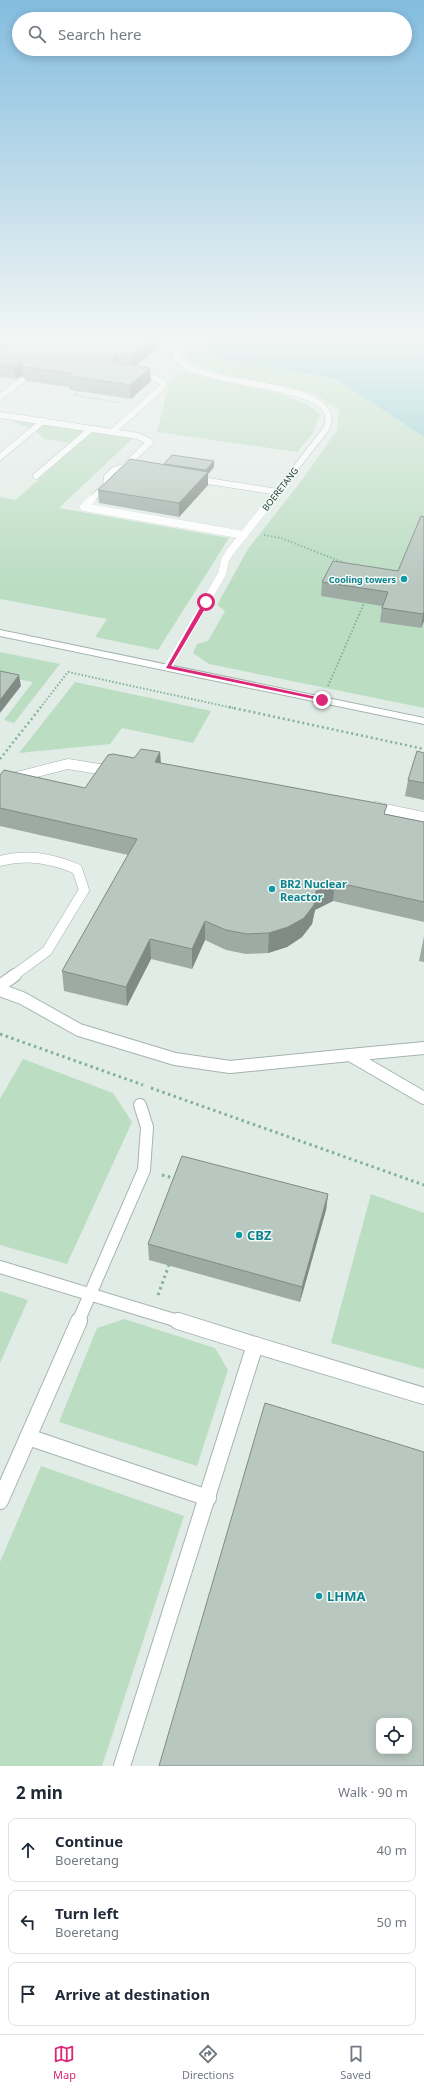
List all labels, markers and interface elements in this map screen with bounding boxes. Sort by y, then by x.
search box [12,12,412,56]
icon: search [26,23,48,45]
text: Search here [58,24,141,44]
street label: BOERETANG [259,465,301,513]
place label: Cooling towers [329,573,396,586]
marker: Cooling towers [399,574,409,584]
route start [197,593,215,611]
route end [313,691,331,709]
place label: BR2 Nuclear Reactor [280,876,347,904]
marker: BR2 Nuclear Reactor [267,884,277,894]
place label: CBZ [247,1226,272,1244]
marker: CBZ [234,1230,244,1240]
place label: LHMA [327,1587,365,1605]
marker: LHMA [314,1591,324,1601]
map controls [376,1718,412,1754]
button: locate [376,1718,412,1754]
text: 2 min [16,1781,63,1804]
text: Walk · 90 m [338,1783,408,1801]
text: Continue [55,1831,123,1851]
icon: ahead [17,1839,39,1861]
text: 40 m [377,1841,407,1859]
text: Boeretang [55,1851,119,1869]
text: Turn left [55,1903,119,1923]
icon: left [17,1911,39,1933]
text: 50 m [377,1913,407,1931]
text: Boeretang [55,1923,119,1941]
icon: arrive [17,1983,39,2005]
text: Arrive at destination [55,1984,210,2004]
tab: Map [53,2043,76,2082]
tab: Directions [182,2043,234,2082]
tab: Saved [340,2043,371,2082]

